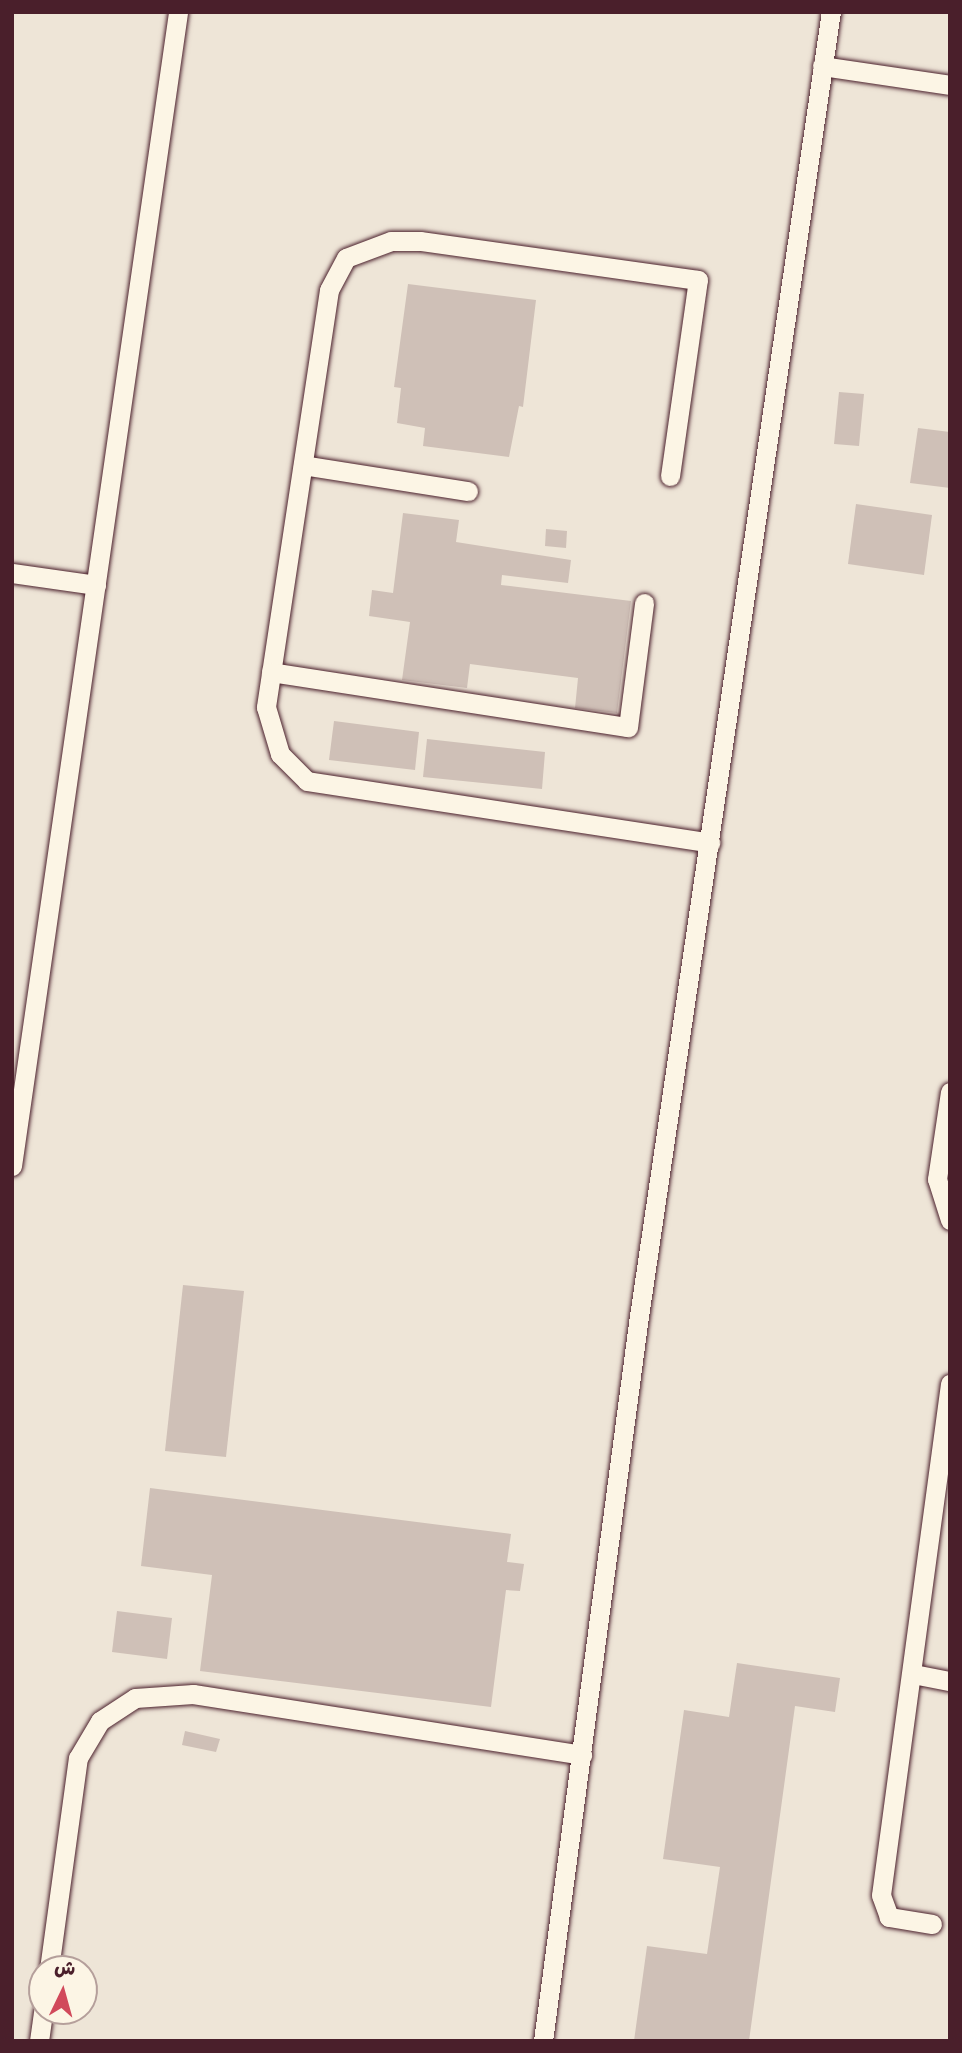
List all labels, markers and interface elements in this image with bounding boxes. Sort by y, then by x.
north arrow [28,1955,98,2025]
text: ش [53,1956,76,1985]

